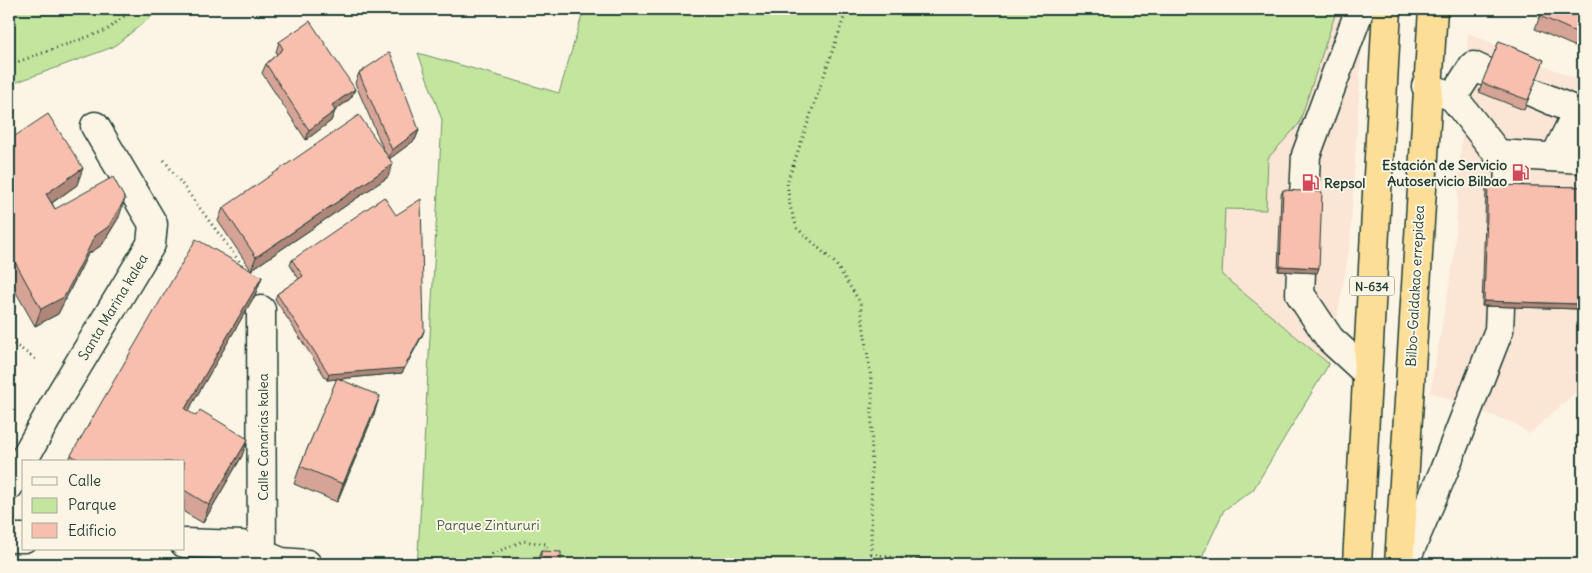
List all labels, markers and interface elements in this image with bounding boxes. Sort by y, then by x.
place label: Estación de Servicio Autoservicio Bilbao [1382,156,1507,190]
fuel station icon: Estación de Servicio Autoservicio Bilbao [1511,163,1531,183]
fuel station icon: Repsol [1300,173,1320,193]
place label: Repsol [1324,174,1366,192]
street label: Bilbo-Galdakao errepidea [1402,205,1428,367]
street label: Santa Marina kalea [74,250,152,364]
road number: N-634 [1350,276,1394,296]
street label: Calle Canarias kalea [254,373,272,501]
legend [22,460,185,550]
text: Calle [68,471,101,490]
text: Parque [68,495,116,514]
park label: Parque Zintururi [436,516,540,534]
text: Edificio [68,521,116,540]

